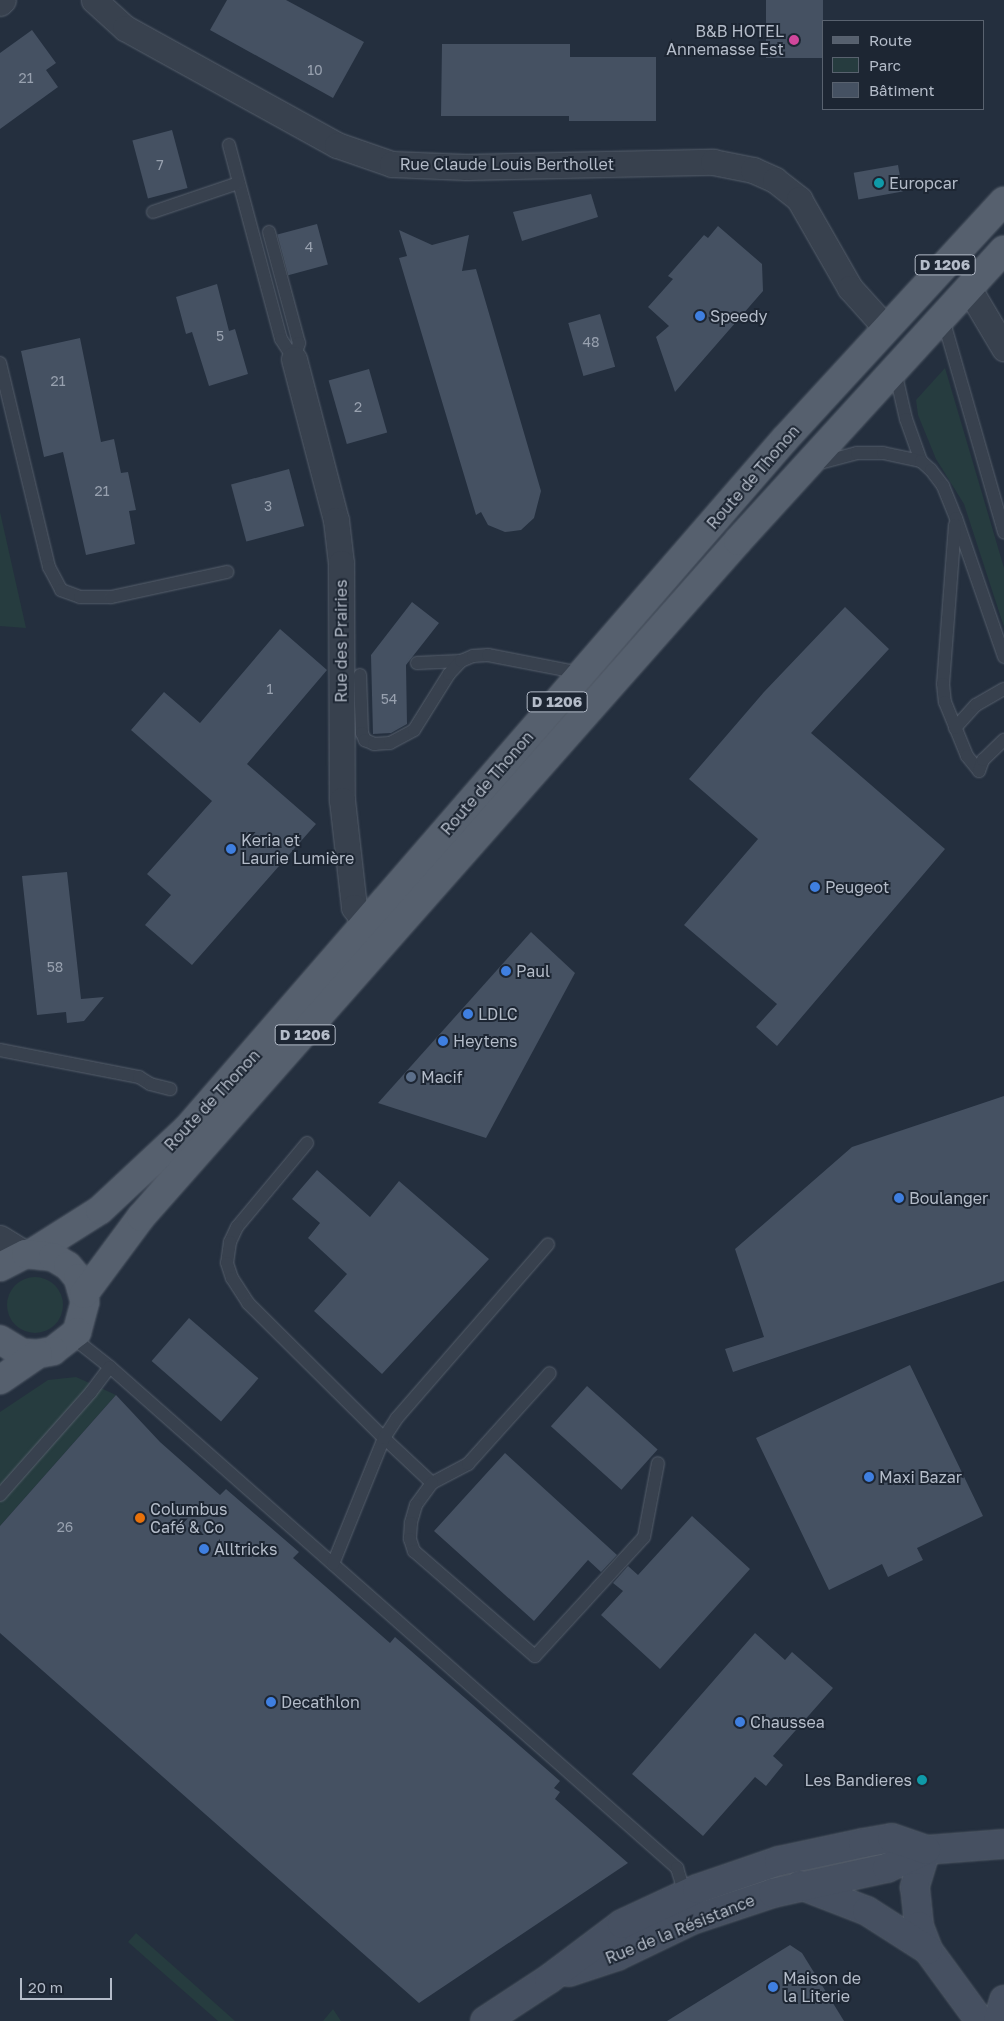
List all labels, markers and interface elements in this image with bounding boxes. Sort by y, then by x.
legend [822,20,984,110]
place label: B&B HOTEL Annemasse Est [666,21,784,59]
text: Route [869,31,912,49]
marker: B&B HOTEL Annemasse Est [788,34,800,46]
text: Parc [869,56,901,74]
house number: 10 [307,62,323,78]
house number: 21 [19,70,33,86]
text: Bâtiment [869,81,934,99]
street label: Rue Claude Louis Berthollet [400,154,614,174]
house number: 7 [156,157,164,173]
place label: Europcar [889,173,958,193]
marker: Europcar [873,177,885,189]
house number: 4 [305,239,313,255]
road number: D 1206 [914,252,976,278]
place label: Speedy [710,306,767,326]
marker: Speedy [694,310,706,322]
house number: 5 [216,328,224,344]
house number: 48 [582,334,600,350]
house number: 21 [51,373,65,389]
house number: 2 [354,399,362,415]
street label: Route de Thonon [703,421,803,533]
house number: 21 [95,483,109,499]
house number: 3 [264,498,272,514]
street label: Rue des Prairies [331,579,351,703]
house number: 1 [267,681,273,697]
road number: D 1206 [526,690,588,714]
house number: 54 [381,691,397,707]
street label: Route de Thonon [437,727,537,839]
place label: Keria et Laurie Lumière [241,830,354,868]
marker: Keria et Laurie Lumière [225,843,237,855]
place label: Peugeot [825,877,889,897]
marker: Peugeot [809,881,821,893]
house number: 58 [47,959,63,975]
place label: Paul [516,961,550,981]
marker: Paul [500,965,512,977]
place label: LDLC [478,1004,518,1024]
marker: LDLC [462,1008,474,1020]
road number: D 1206 [274,1022,336,1048]
place label: Heytens [453,1031,518,1051]
marker: Heytens [437,1035,449,1047]
street label: Route de Thonon [160,1045,264,1155]
place label: Macif [421,1067,463,1087]
marker: Macif [405,1071,417,1083]
place label: Boulanger [909,1188,988,1208]
marker: Boulanger [893,1192,905,1204]
place label: Maxi Bazar [879,1467,962,1487]
marker: Maxi Bazar [863,1471,875,1483]
place label: Columbus Café & Co [150,1499,227,1537]
marker: Columbus Café & Co [134,1512,146,1524]
house number: 26 [57,1519,73,1535]
place label: Alltricks [214,1539,277,1559]
marker: Alltricks [198,1543,210,1555]
place label: Decathlon [281,1692,360,1712]
marker: Decathlon [265,1696,277,1708]
place label: Chaussea [750,1712,825,1732]
marker: Chaussea [734,1716,746,1728]
place label: Les Bandieres [804,1770,912,1790]
marker: Les Bandieres [916,1774,928,1786]
street label: Rue de la Résistance [603,1890,757,1968]
scale bar [22,1968,115,2000]
place label: Maison de la Literie [783,1968,861,2006]
text: 20 m [28,1978,63,1996]
marker: Maison de la Literie [767,1981,779,1993]

